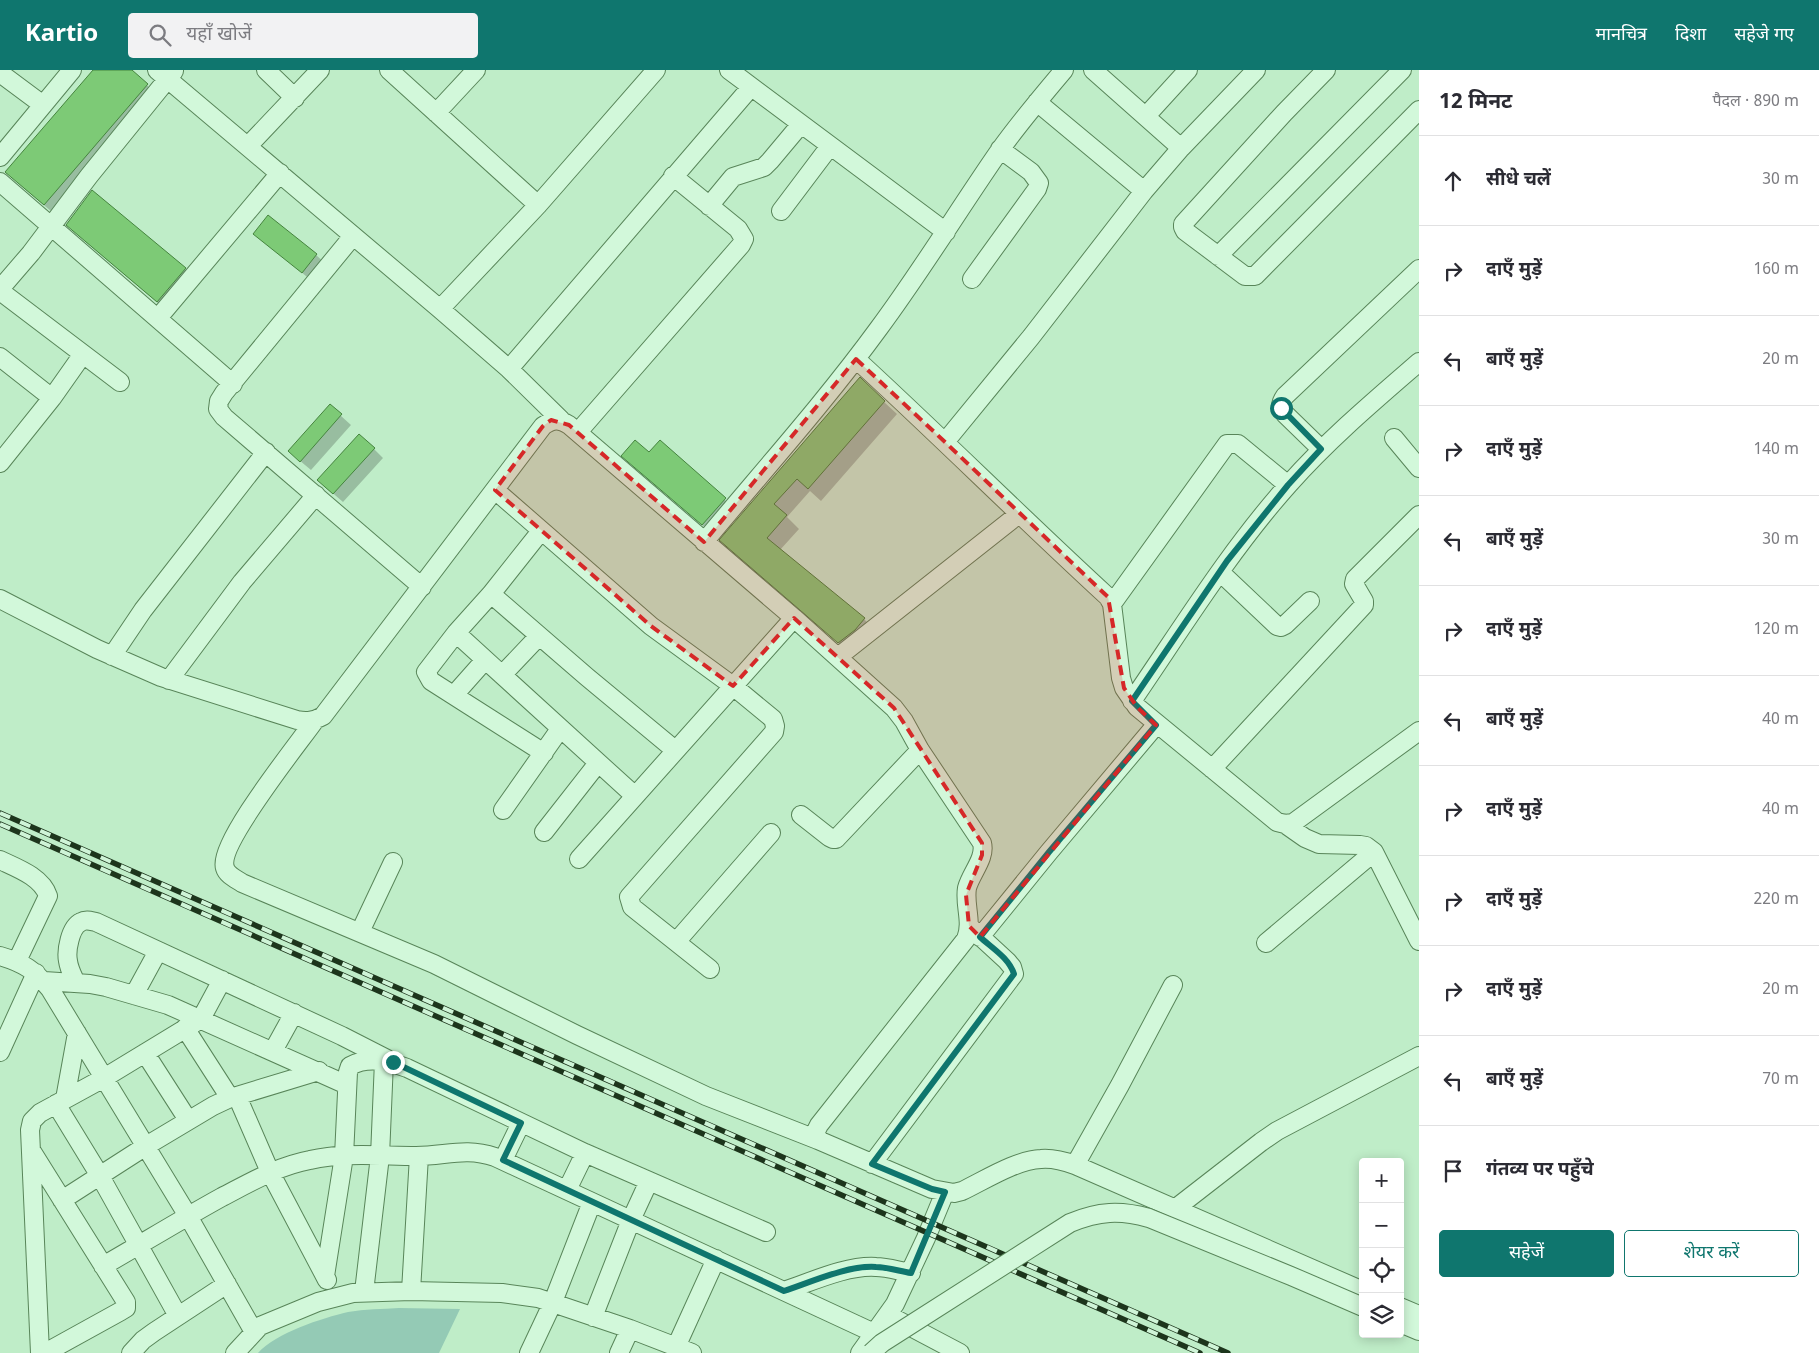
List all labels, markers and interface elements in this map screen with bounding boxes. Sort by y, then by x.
search box [128,13,478,58]
text: Kartio [25,19,98,51]
icon: search [146,21,174,49]
text: यहाँ खोजें [186,23,252,48]
text: मानचित्र [1596,24,1647,47]
text: दिशा [1675,24,1706,47]
text: सहेजे गए [1734,24,1794,47]
text: 12 मिनट [1439,89,1512,117]
text: पैदल · 890 m [1712,92,1799,113]
icon: ahead [1439,167,1467,195]
text: सीधे चलें [1486,168,1551,193]
text: 30 m [1762,170,1799,191]
icon: right [1439,257,1467,285]
text: दाएँ मुड़ें [1486,258,1542,283]
text: 160 m [1753,260,1799,281]
icon: left [1439,347,1467,375]
text: बाएँ मुड़ें [1486,348,1543,373]
text: 20 m [1762,350,1799,371]
route start [1270,397,1293,420]
icon: right [1439,437,1467,465]
text: दाएँ मुड़ें [1486,438,1542,463]
text: 140 m [1753,440,1799,461]
icon: left [1439,527,1467,555]
text: बाएँ मुड़ें [1486,528,1543,553]
text: 30 m [1762,530,1799,551]
icon: right [1439,617,1467,645]
text: दाएँ मुड़ें [1486,618,1542,643]
text: 120 m [1753,620,1799,641]
icon: left [1439,707,1467,735]
text: बाएँ मुड़ें [1486,708,1543,733]
text: 40 m [1762,710,1799,731]
icon: right [1439,797,1467,825]
text: दाएँ मुड़ें [1486,798,1542,823]
text: 40 m [1762,800,1799,821]
icon: right [1439,887,1467,915]
text: दाएँ मुड़ें [1486,888,1542,913]
text: 220 m [1753,890,1799,911]
icon: right [1439,977,1467,1005]
text: दाएँ मुड़ें [1486,978,1542,1003]
text: 20 m [1762,980,1799,1001]
route end [382,1051,405,1074]
icon: left [1439,1067,1467,1095]
text: बाएँ मुड़ें [1486,1068,1543,1093]
text: 70 m [1762,1070,1799,1091]
icon: arrive [1439,1157,1467,1185]
map controls [1359,1158,1404,1338]
button: + [1359,1158,1404,1203]
text: गंतव्य पर पहुँचे [1486,1158,1594,1183]
button: − [1359,1203,1404,1248]
button: सहेजें [1439,1230,1614,1277]
button: शेयर करें [1624,1230,1799,1277]
button: locate [1359,1248,1404,1293]
button: layers [1359,1293,1404,1338]

